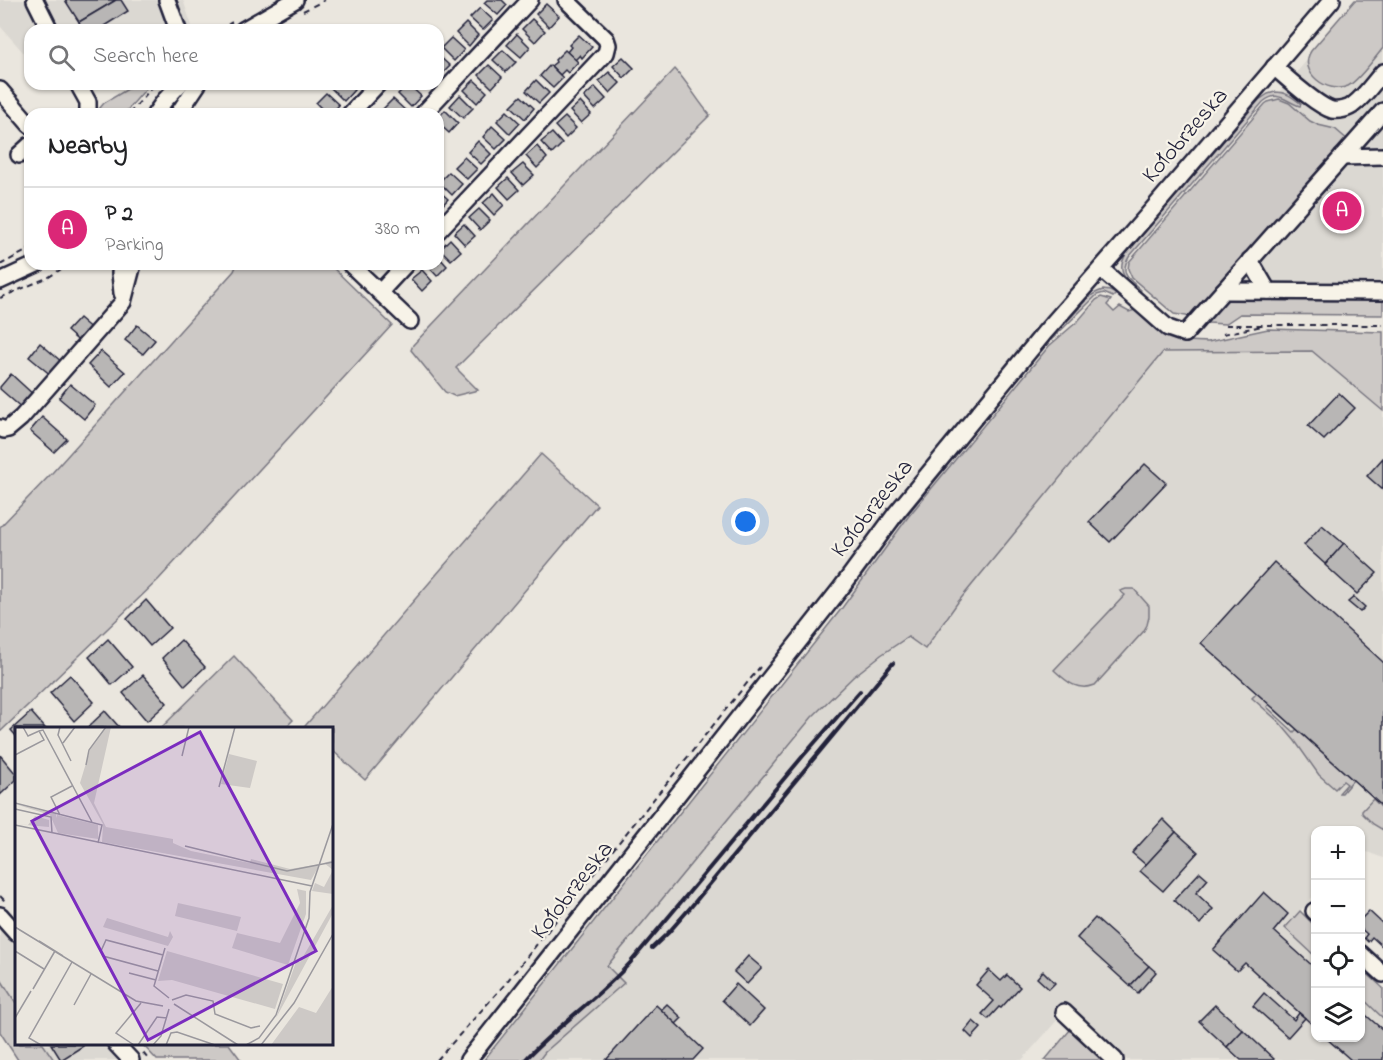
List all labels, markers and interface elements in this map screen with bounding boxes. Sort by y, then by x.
search box [24,24,444,90]
icon: search [45,41,78,74]
text: Search here [93,41,198,73]
street label: Kołobrzeska [1134,80,1238,192]
text: Nearby [48,128,127,166]
pin: A [1322,188,1362,234]
text: P 2 [105,199,133,231]
text: A [61,215,74,244]
text: 380 m [375,215,420,244]
text: Parking [105,231,164,260]
street label: Kołobrzeska [823,452,923,566]
your location [731,507,760,536]
inset map [15,727,333,1045]
map controls [1311,826,1365,1042]
button: + [1311,826,1365,880]
street label: Kołobrzeska [523,834,623,948]
button: − [1311,880,1365,934]
button: locate [1311,934,1365,988]
button: layers [1311,988,1365,1042]

